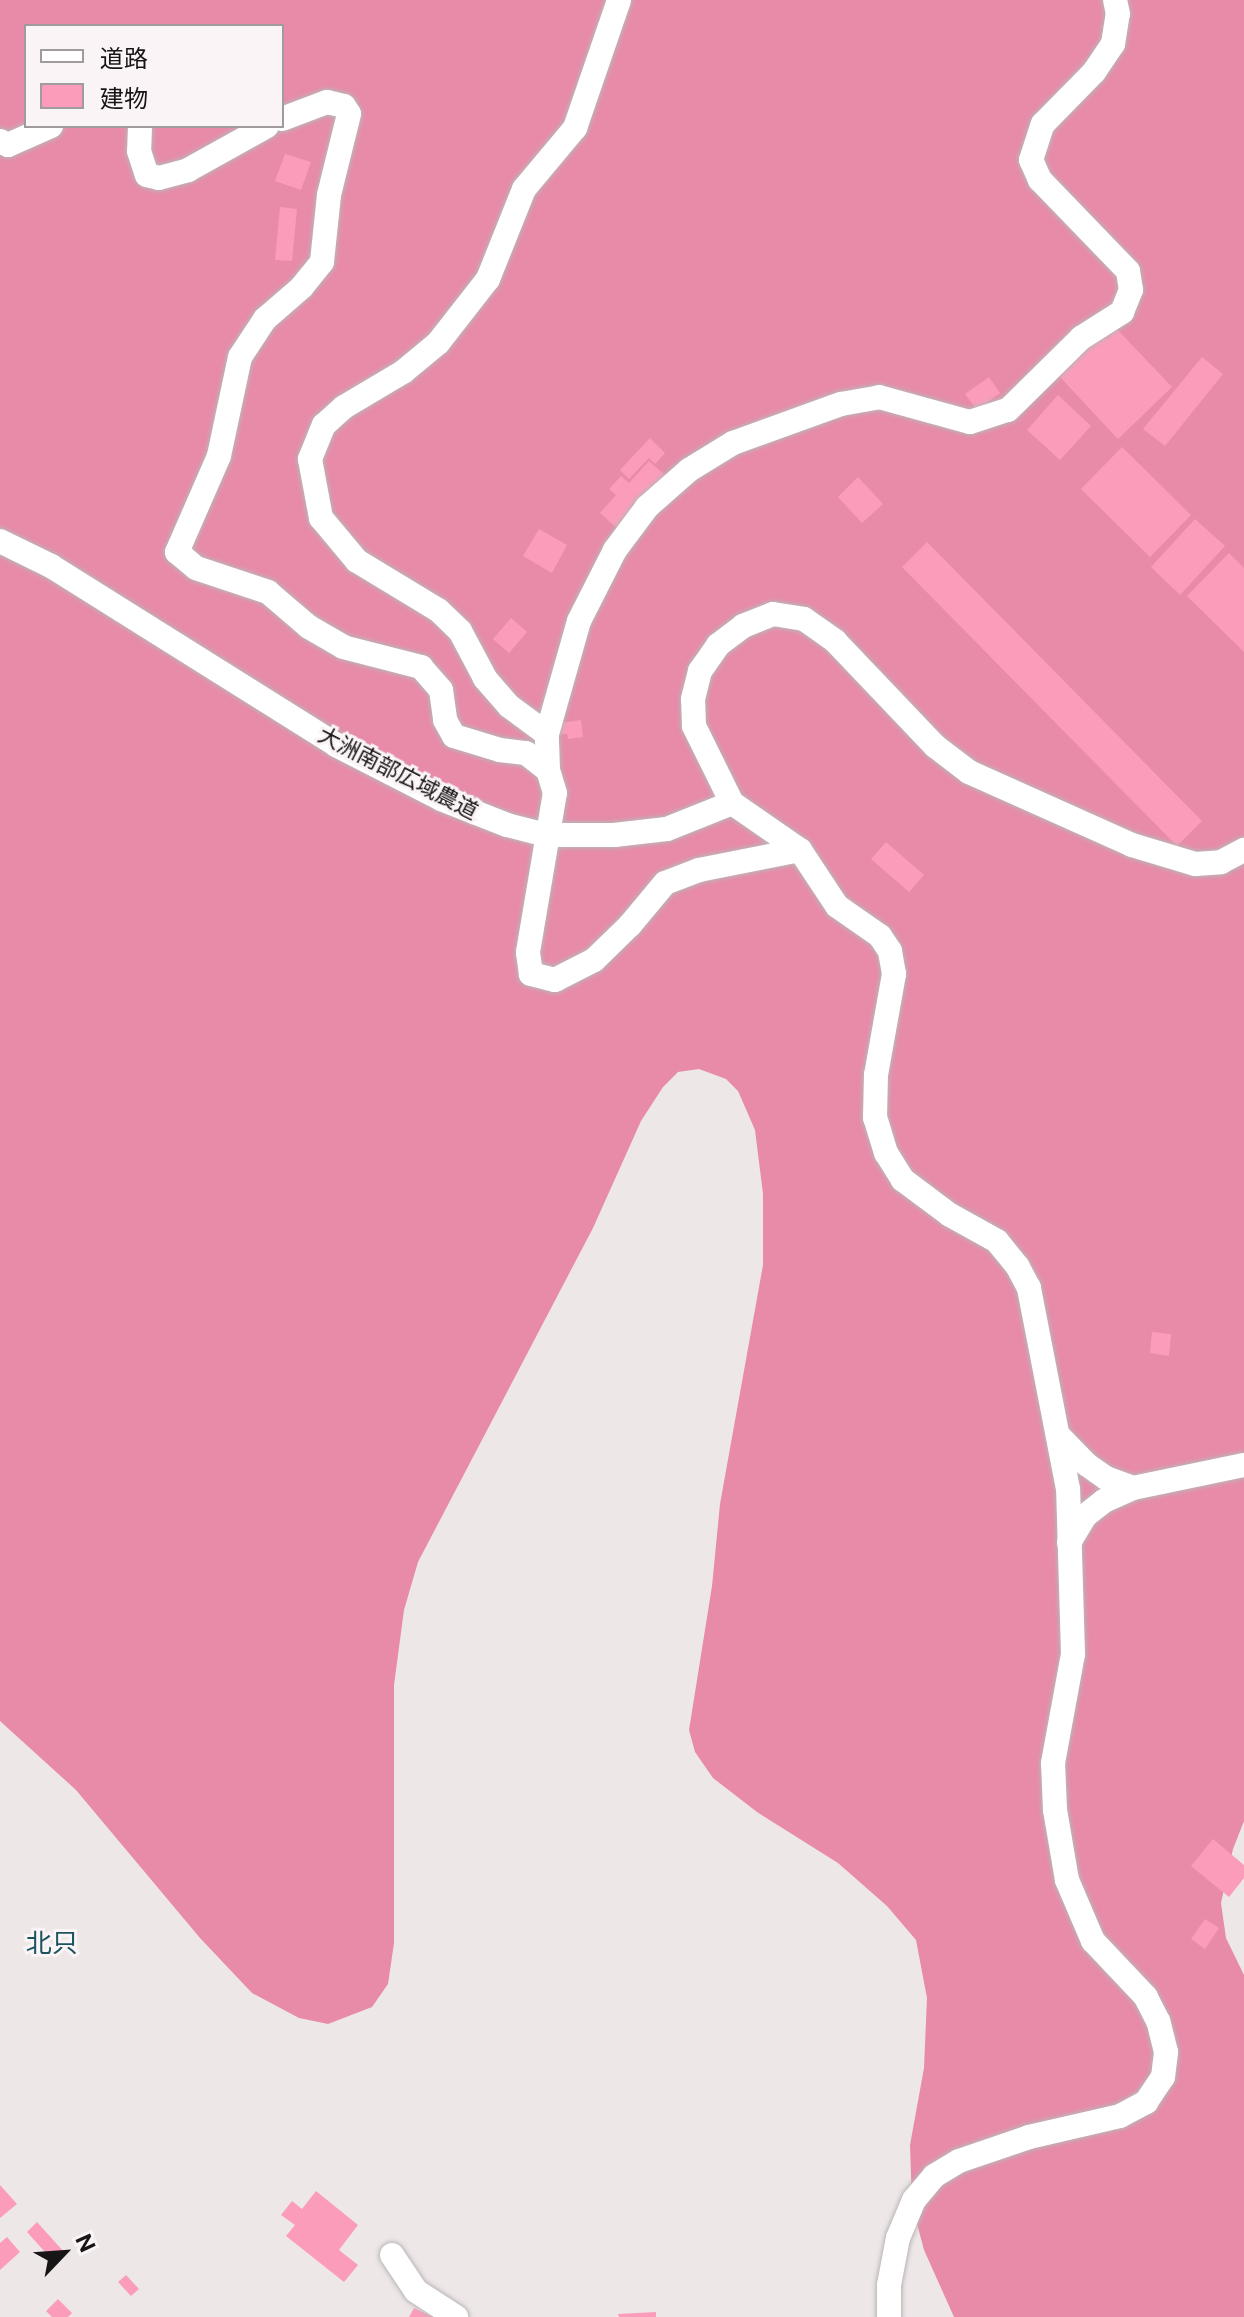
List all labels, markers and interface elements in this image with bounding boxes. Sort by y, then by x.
legend [24,24,284,128]
text: 道路 [100,44,148,72]
text: 建物 [100,84,148,112]
street label: 大洲南部広域農道 [314,721,482,825]
district label: 北只 [26,1927,78,1959]
north arrow [24,2213,104,2293]
text: N [70,2230,101,2256]

